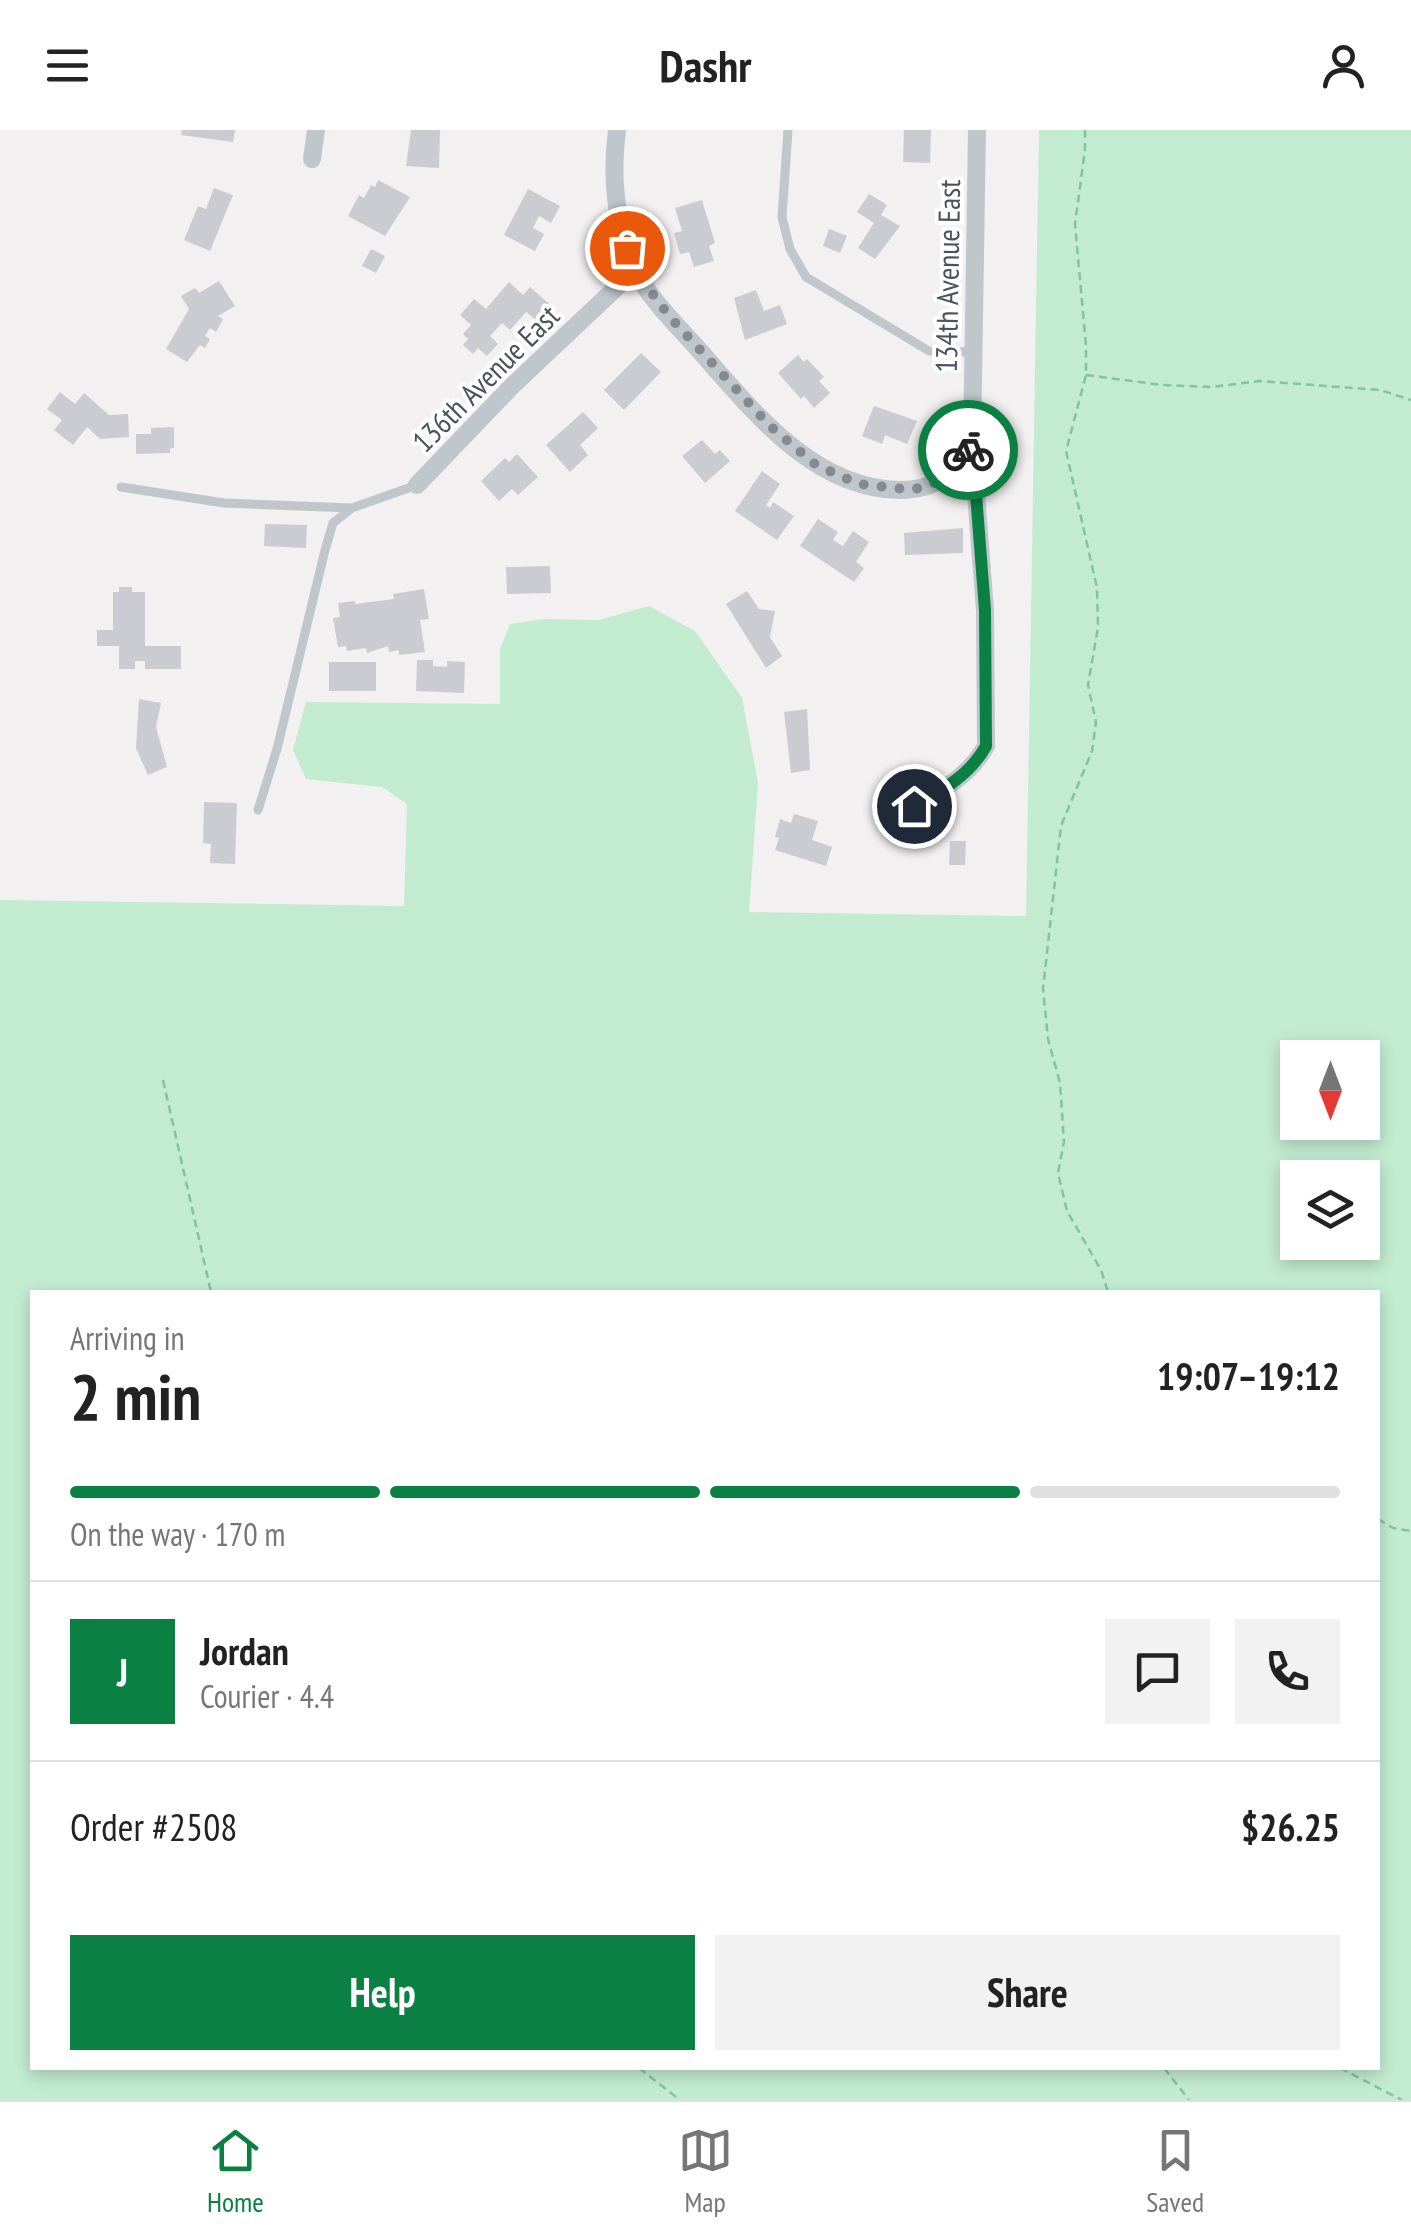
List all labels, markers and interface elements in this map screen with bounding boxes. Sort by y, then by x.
text: Dashr [660,36,751,94]
icon: menu [40,38,95,93]
icon: person [1316,38,1371,93]
street label: 134th Avenue East [926,178,968,373]
pin [585,206,670,291]
icon: bag [600,221,655,276]
street label: 136th Avenue East [403,295,568,460]
courier [918,400,1018,500]
icon: bike [941,423,996,478]
pin [872,764,957,849]
icon: home [887,779,942,834]
north arrow [1280,1040,1380,1140]
map controls [1280,1040,1380,1260]
button: layers [1280,1160,1380,1260]
text: Arriving in [70,1317,185,1359]
text: 19:07–19:12 [1157,1351,1340,1400]
text: 2 min [70,1354,201,1438]
text: On the way · 170 m [70,1513,285,1555]
button: chat [1105,1619,1210,1724]
button: phone [1235,1619,1340,1724]
text: Jordan [200,1626,289,1675]
text: J [117,1647,128,1696]
text: Courier · 4.4 [200,1675,334,1717]
text: Order #2508 [70,1802,237,1851]
text: $26.25 [1241,1802,1340,1851]
button: Help [70,1935,695,2050]
button: Share [715,1935,1340,2050]
tab: Home [207,2123,264,2220]
tab: Map [678,2123,733,2220]
tab: Saved [1146,2123,1204,2220]

